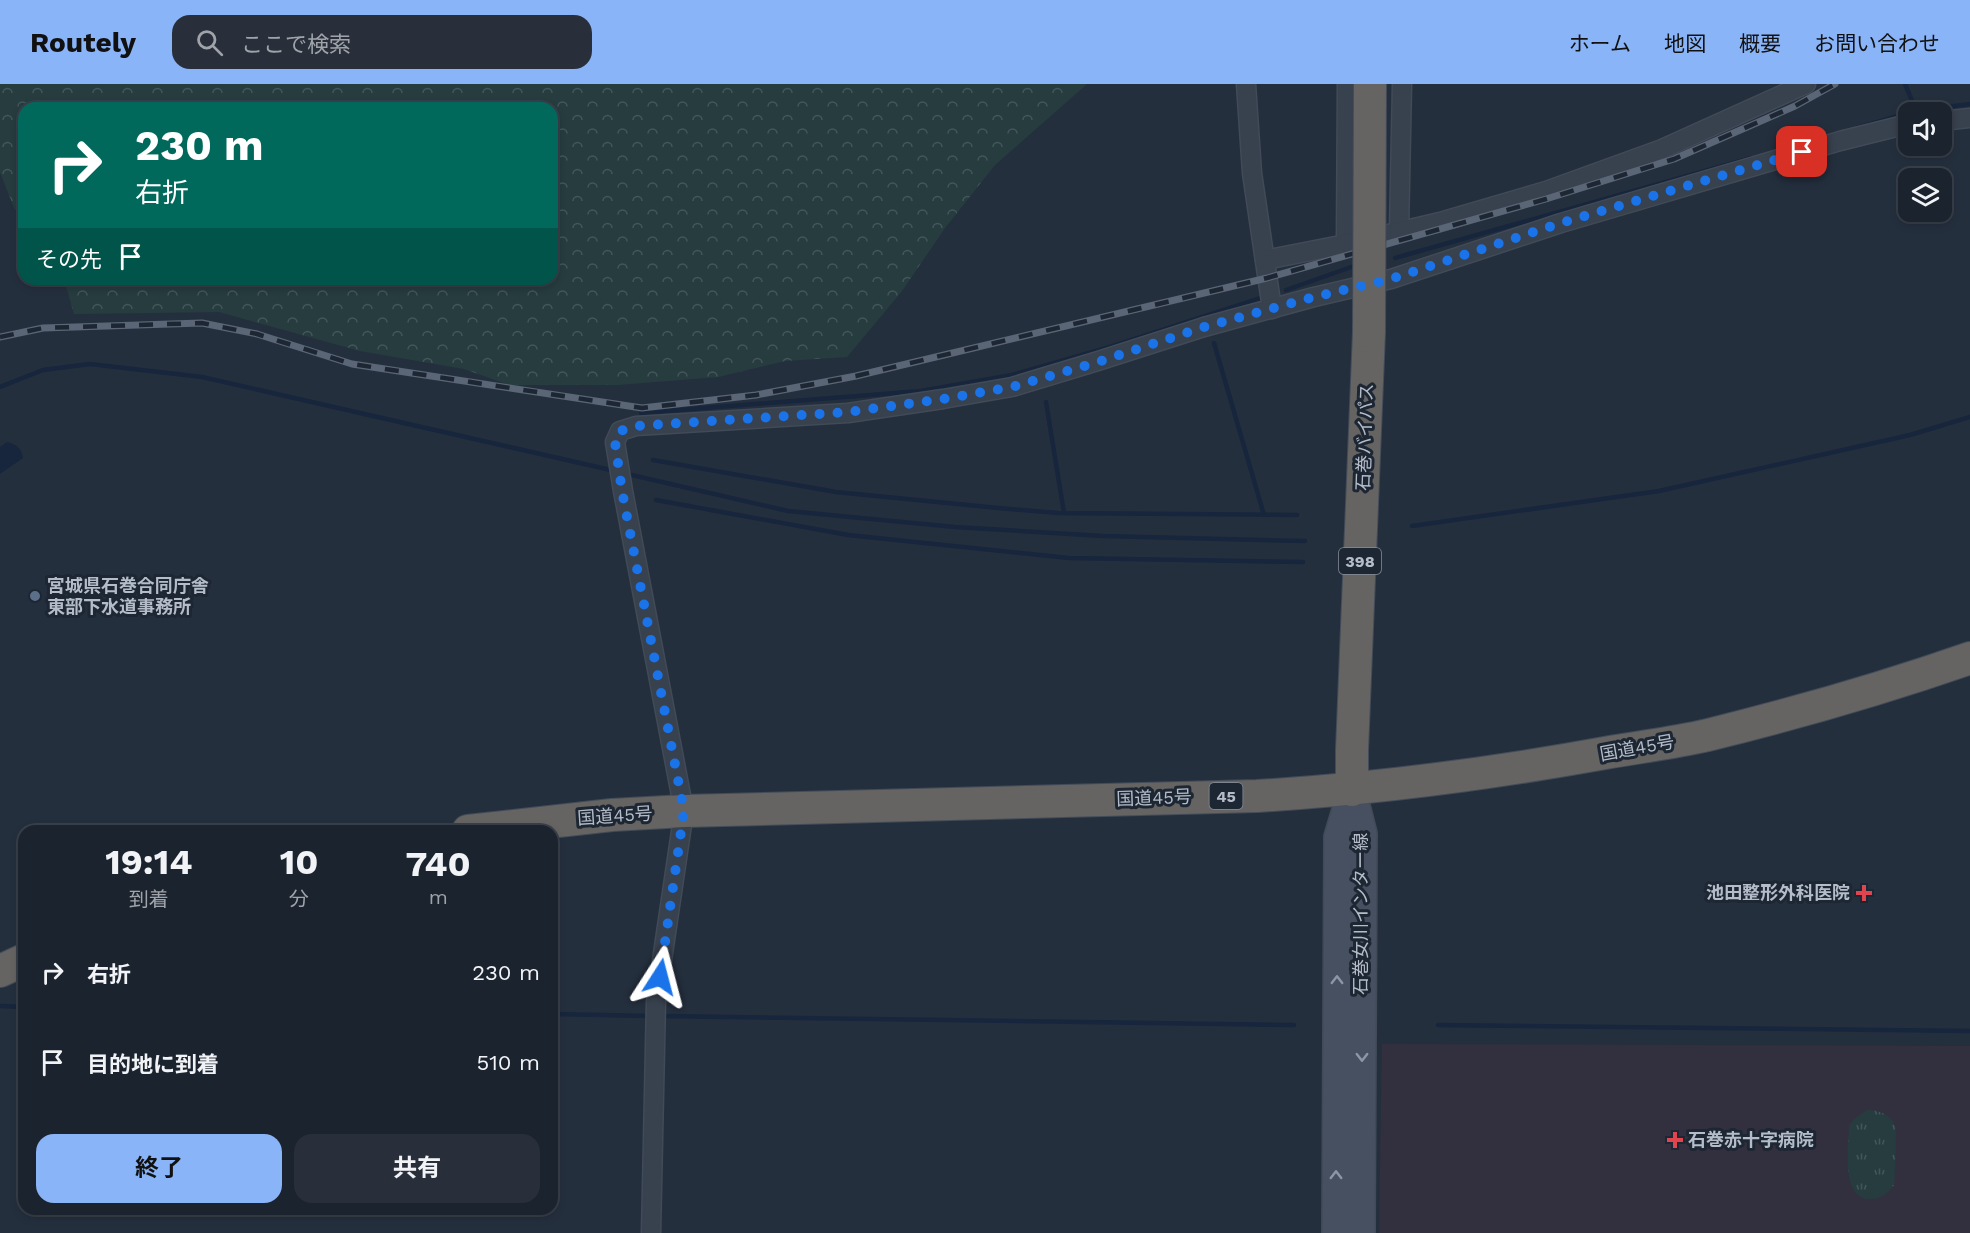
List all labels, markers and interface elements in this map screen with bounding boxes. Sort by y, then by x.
search box [172,15,592,69]
text: Routely [30,26,136,59]
icon: search [193,26,226,59]
text: ホーム [1569,31,1631,56]
text: 地図 [1664,31,1706,56]
text: 概要 [1739,31,1781,56]
text: お問い合わせ [1814,31,1940,56]
text: ここで検索 [241,32,351,57]
map controls [1898,102,1952,222]
button: sound [1898,102,1952,156]
text: 230 m [135,121,264,170]
icon: right [36,126,114,204]
pin [1776,126,1827,177]
icon: arrive [1785,135,1818,168]
button: layers [1898,168,1952,222]
text: 右折 [135,177,189,209]
icon: arrive [114,240,147,273]
text: その先 [36,247,102,272]
street label: 石巻バイパス [1352,383,1377,491]
road number: 398 [1339,548,1381,574]
place label: 宮城県石巻合同庁舎 東部下水道事務所 [47,575,209,617]
marker: 宮城県石巻合同庁舎 東部下水道事務所 [28,589,42,603]
street label: 国道45号 [1598,731,1676,764]
road number: 45 [1210,783,1242,809]
street label: 国道45号 [1116,786,1192,809]
street label: 国道45号 [577,802,653,829]
street label: 石巻女川インター線 [1350,833,1371,995]
text: 19:14 [105,841,193,883]
text: 10 [280,841,318,883]
text: 740 [406,843,471,885]
place label: 池田整形外科医院 [1706,882,1850,903]
marker: 池田整形外科医院 [1855,884,1873,902]
text: m [429,885,448,909]
text: 到着 [129,887,169,911]
text: 分 [289,887,309,911]
position arrow [628,945,692,1009]
icon: right [36,956,69,989]
text: 230 m [472,960,540,985]
text: 右折 [87,962,131,987]
one-way arrow [1331,975,1343,984]
icon: arrive [36,1046,69,1079]
text: 510 m [476,1050,540,1075]
text: 目的地に到着 [87,1052,219,1077]
one-way arrow [1356,1053,1368,1062]
place label: 石巻赤十字病院 [1688,1129,1814,1150]
marker: 石巻赤十字病院 [1666,1131,1684,1149]
button: 終了 [36,1134,282,1203]
button: 共有 [294,1134,540,1203]
one-way arrow [1330,1170,1342,1179]

